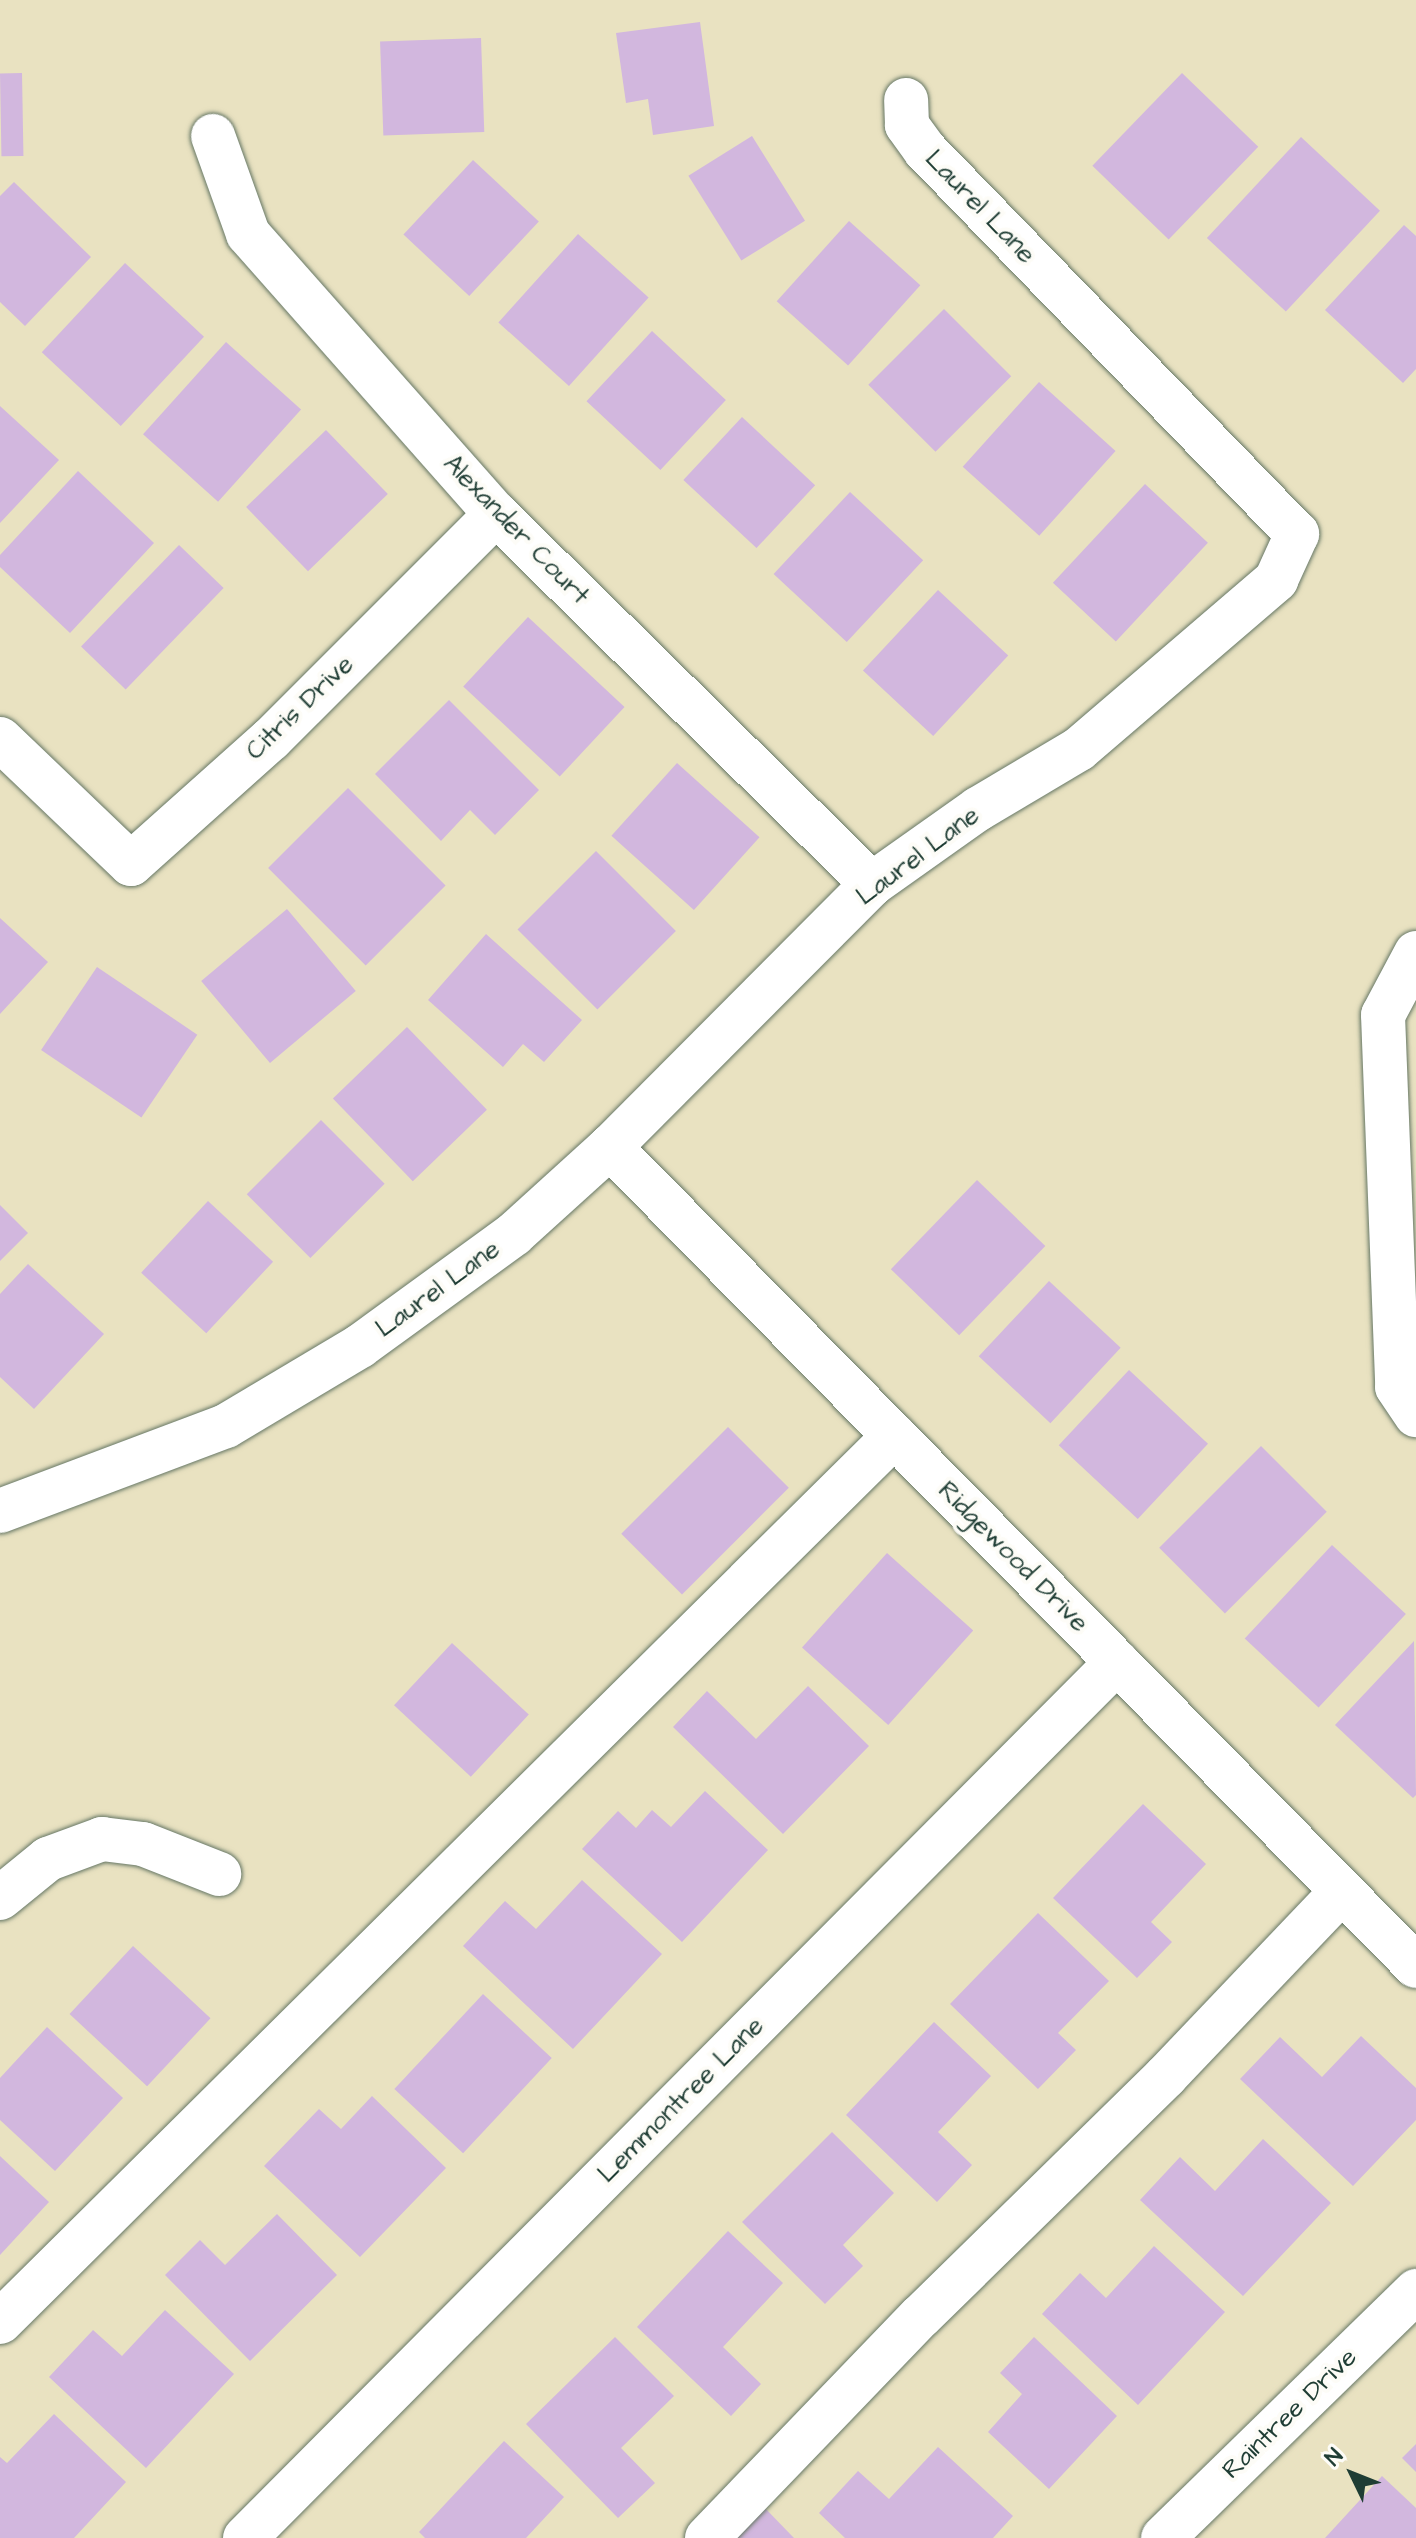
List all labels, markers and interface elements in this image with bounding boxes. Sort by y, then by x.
street label: Laurel Lane [918,144,1042,270]
street label: Alexander Court [437,448,595,612]
street label: Citris Drive [240,649,360,767]
street label: Laurel Lane [850,800,986,912]
street label: Laurel Lane [370,1234,506,1344]
street label: Ridgewood Drive [931,1475,1095,1639]
street label: Lemmontree Lane [592,2011,770,2189]
street label: Raintree Drive [1216,2342,1364,2486]
north arrow [1312,2434,1392,2514]
text: N [1318,2442,1350,2473]

